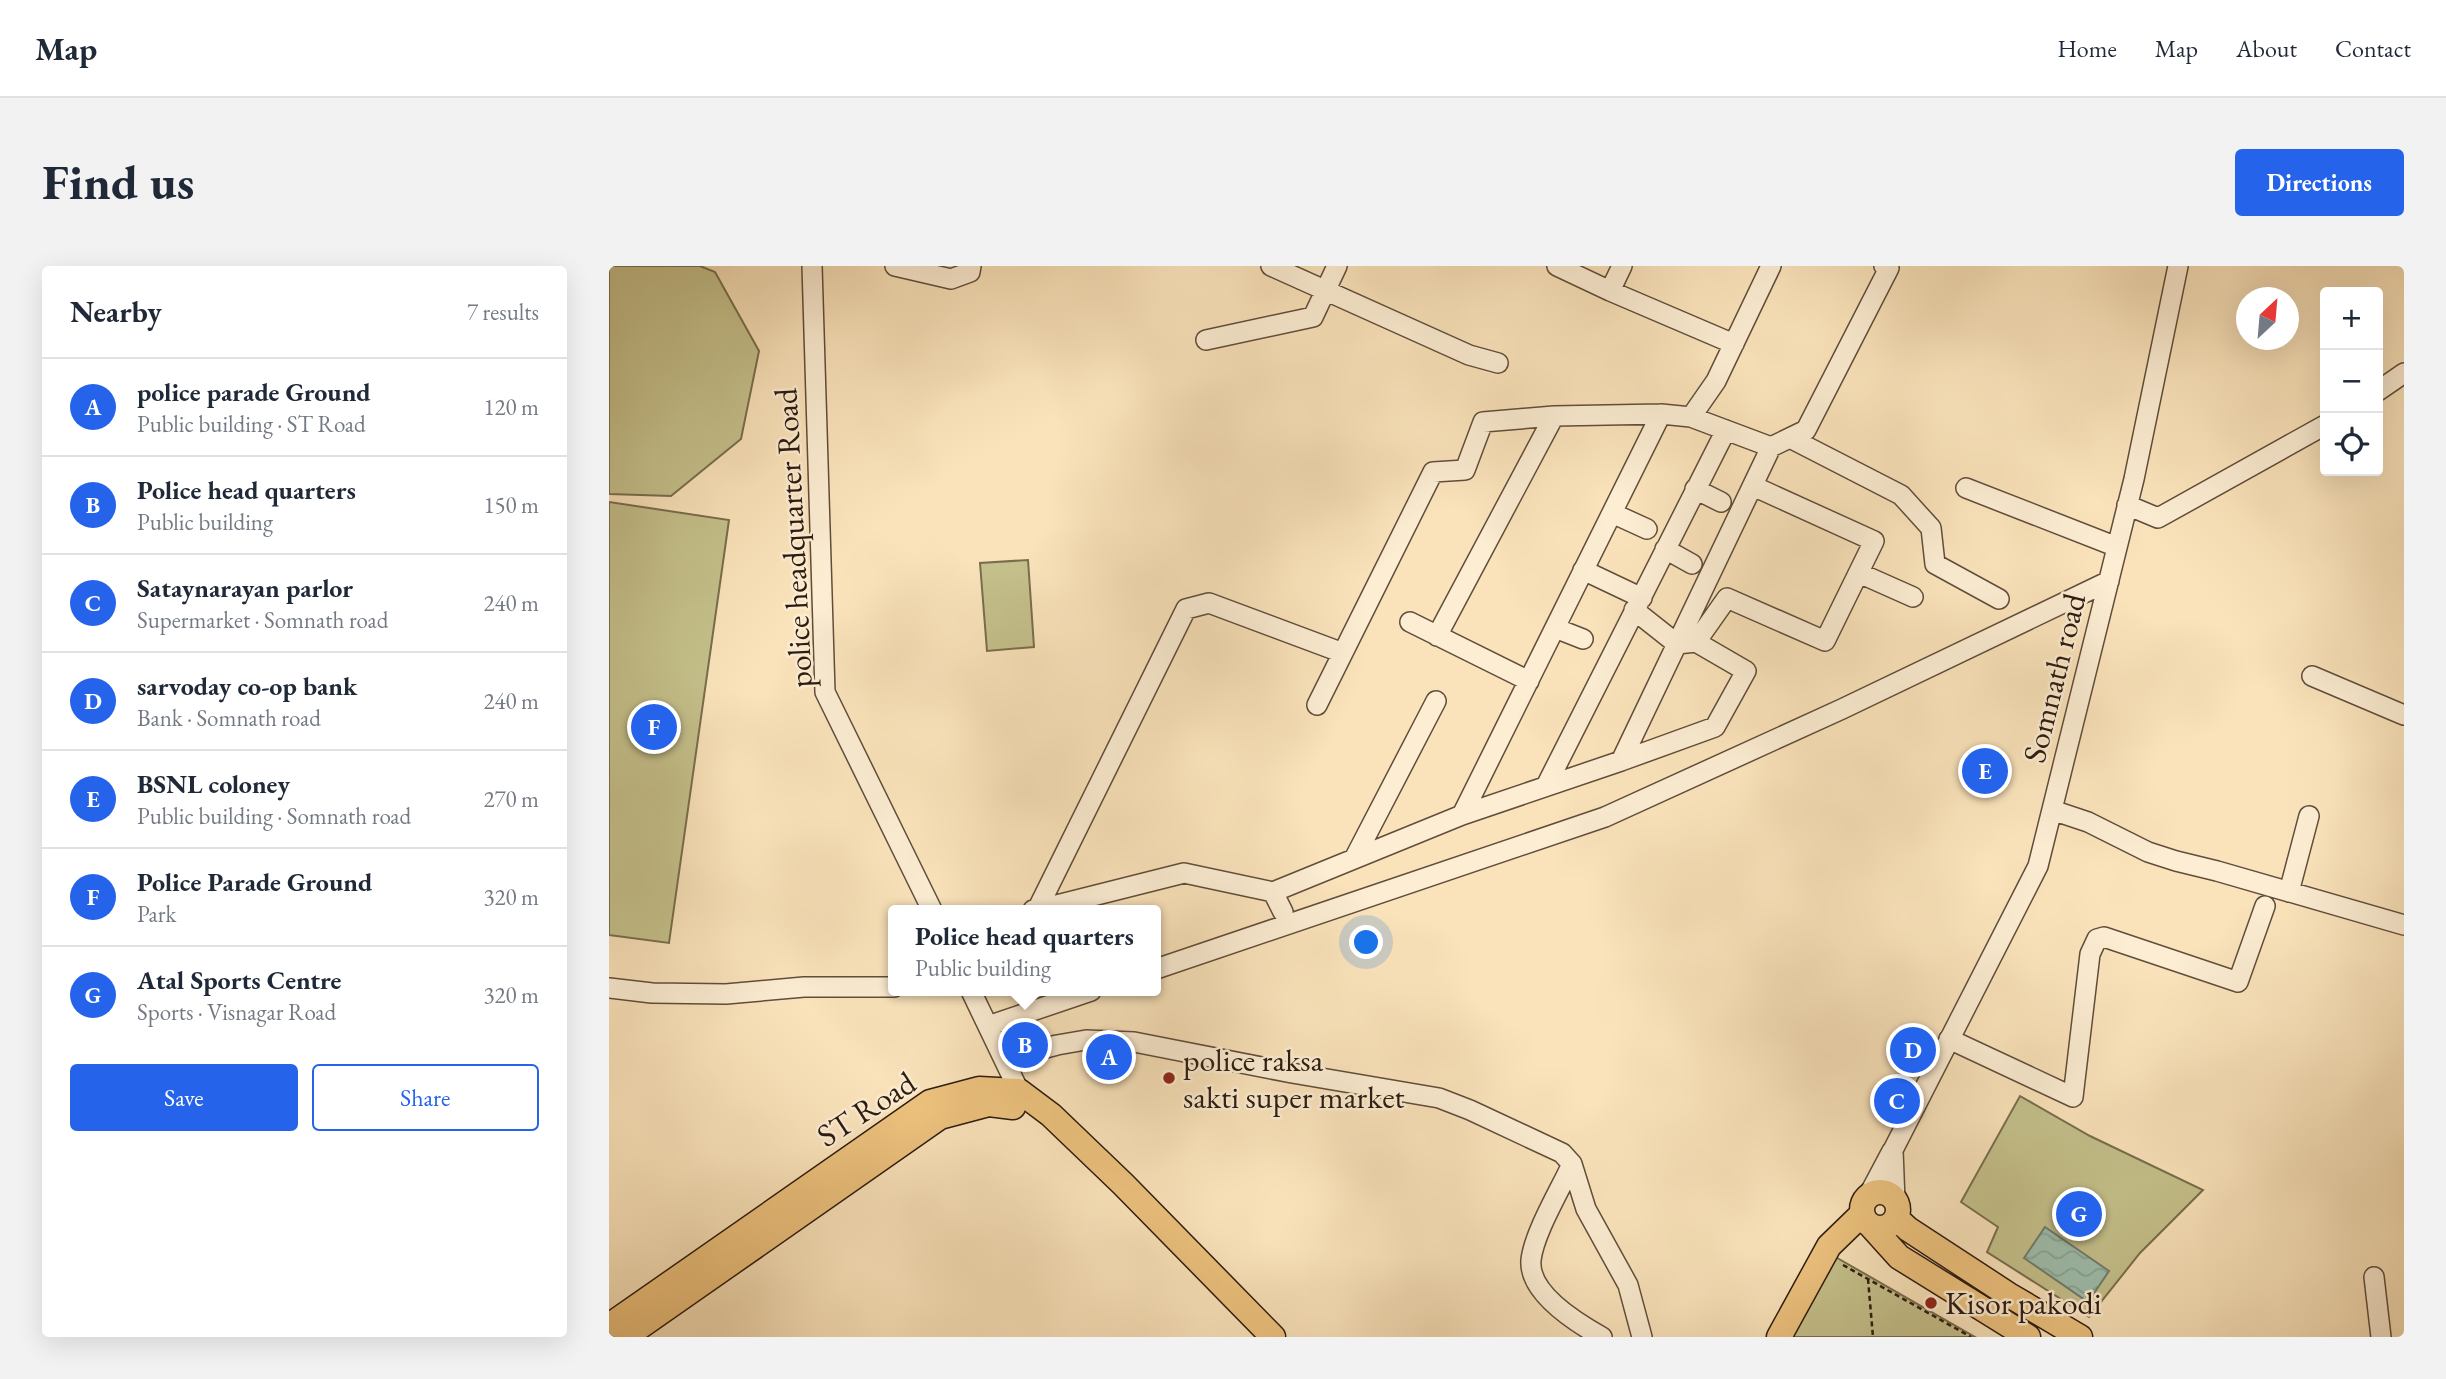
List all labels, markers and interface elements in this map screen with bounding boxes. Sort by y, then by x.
text: Map [35,27,97,70]
text: Home [2057,33,2117,64]
text: Map [2155,33,2198,64]
text: About [2236,33,2297,64]
text: Contact [2335,33,2411,64]
button: Directions [2235,149,2404,216]
text: Find us [42,150,194,214]
north arrow [2236,287,2299,350]
map controls [2320,287,2383,476]
button: + [2320,287,2383,350]
text: Nearby [70,292,162,331]
text: 7 results [467,297,539,327]
button: − [2320,350,2383,413]
text: police parade Ground [137,375,371,409]
street label: police headquarter Road [764,386,822,689]
text: A [85,392,101,422]
text: 120 m [483,392,539,422]
text: Public building · ST Road [137,409,366,439]
button: locate [2320,413,2383,476]
text: Police head quarters [137,473,356,507]
text: B [86,490,100,520]
text: 150 m [483,490,539,520]
text: Public building [137,507,273,537]
text: Sataynarayan parlor [137,571,353,605]
text: C [85,588,101,618]
text: 240 m [483,588,539,618]
street label: Somnath road [2013,588,2096,767]
text: Supermarket · Somnath road [137,605,388,635]
text: sarvoday co-op bank [137,669,357,703]
text: D [84,686,102,716]
text: 240 m [483,686,539,716]
pin: F [631,701,677,753]
text: Bank · Somnath road [137,703,321,733]
pin: E [1962,745,2008,797]
text: BSNL coloney [137,767,290,801]
text: E [86,784,100,814]
text: 270 m [483,784,539,814]
text: Public building · Somnath road [137,801,411,831]
text: Police Parade Ground [137,865,372,899]
text: F [87,882,99,912]
text: 320 m [483,882,539,912]
text: Park [137,899,176,929]
popup [888,905,1161,996]
text: Police head quarters [915,919,1134,953]
your location [1349,925,1383,959]
text: Public building [915,953,1051,983]
text: Atal Sports Centre [137,963,341,997]
text: G [85,980,101,1010]
text: 320 m [483,980,539,1010]
text: Sports · Visnagar Road [137,997,336,1027]
pin: B [1002,1019,1048,1071]
pin: D [1890,1024,1936,1076]
pin: A [1086,1031,1132,1083]
place label: police raksa sakti super market [1183,1039,1405,1118]
street label: ST Road [809,1061,924,1156]
button: Save [70,1064,298,1131]
button: Share [312,1064,539,1131]
marker: police raksa sakti super market [1161,1070,1177,1086]
pin: C [1874,1075,1920,1127]
pin: G [2056,1188,2102,1240]
place label: Kisor pakodi [1945,1282,2102,1324]
marker: Kisor pakodi [1923,1295,1939,1311]

